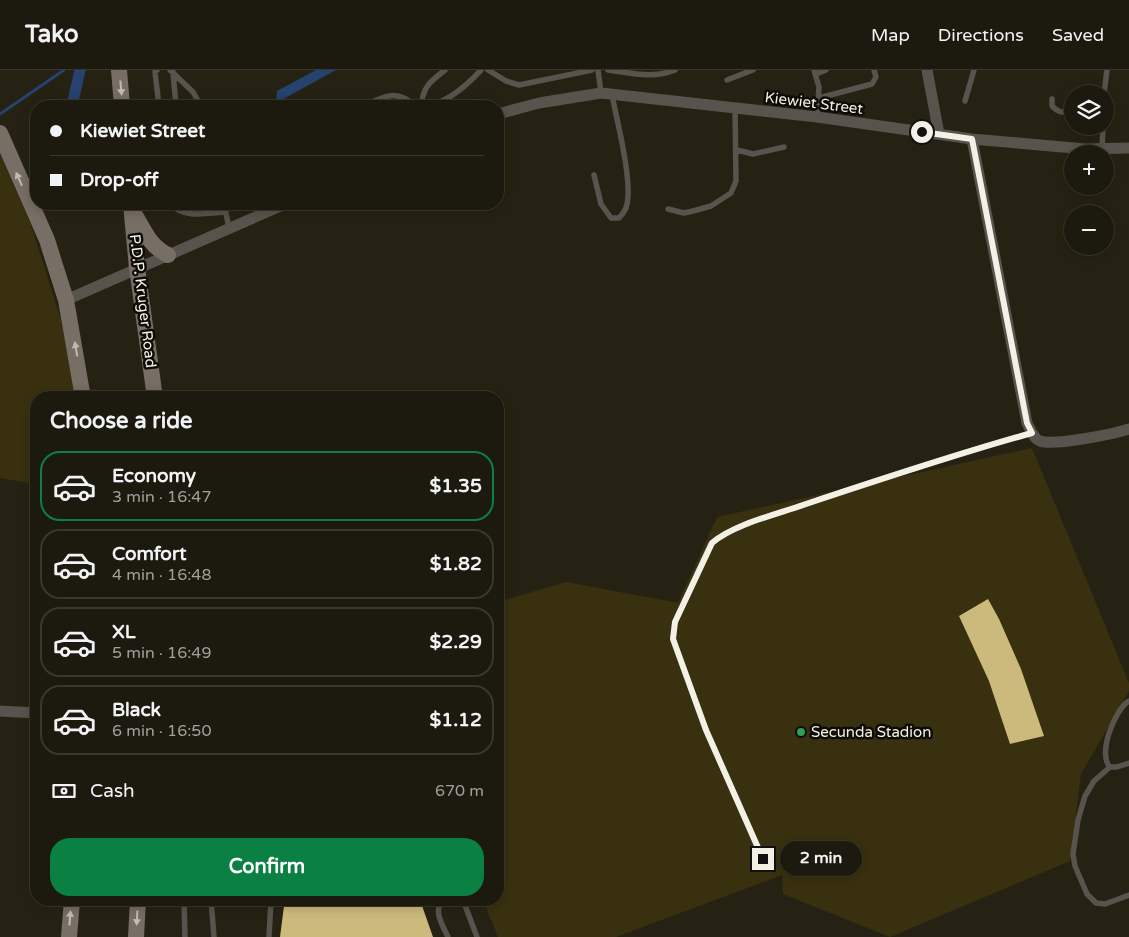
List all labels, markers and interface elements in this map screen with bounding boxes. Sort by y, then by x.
text: Tako [25,20,79,49]
text: Map [871,24,910,46]
text: Directions [938,24,1024,46]
text: Saved [1052,24,1104,46]
one-way arrow [117,80,125,96]
map controls [1064,85,1114,255]
button: layers [1064,85,1114,135]
street label: Kiewiet Street [764,88,864,118]
text: Kiewiet Street [80,120,205,142]
route start [911,121,933,143]
button: + [1064,145,1114,195]
text: Drop-off [80,169,159,191]
one-way arrow [15,172,23,186]
button: − [1064,205,1114,255]
street label: P.D.P. Kruger Road [126,233,160,369]
one-way arrow [71,341,79,357]
text: Choose a ride [50,408,193,434]
icon: car [52,464,97,509]
text: Economy [112,465,196,487]
text: $1.35 [430,475,482,497]
text: 3 min · 16:47 [112,487,211,507]
icon: car [52,542,97,587]
text: Comfort [112,543,186,565]
text: $1.82 [430,553,482,575]
text: 4 min · 16:48 [112,565,211,585]
icon: car [52,620,97,665]
text: XL [112,621,136,643]
text: $2.29 [430,631,482,653]
text: 5 min · 16:49 [112,643,211,663]
icon: car [52,698,97,743]
text: Black [112,699,161,721]
text: $1.12 [430,709,482,731]
text: 6 min · 16:50 [112,721,211,741]
place label: Secunda Stadion [811,723,931,741]
marker: Secunda Stadion [795,726,807,738]
icon: cash [50,777,78,805]
text: Cash [90,780,135,802]
text: 670 m [435,781,484,801]
button: Confirm [50,838,484,896]
callout: 2 min [780,842,863,876]
route end [752,848,774,870]
text: 2 min [800,848,842,868]
one-way arrow [67,910,75,926]
one-way arrow [132,911,140,927]

